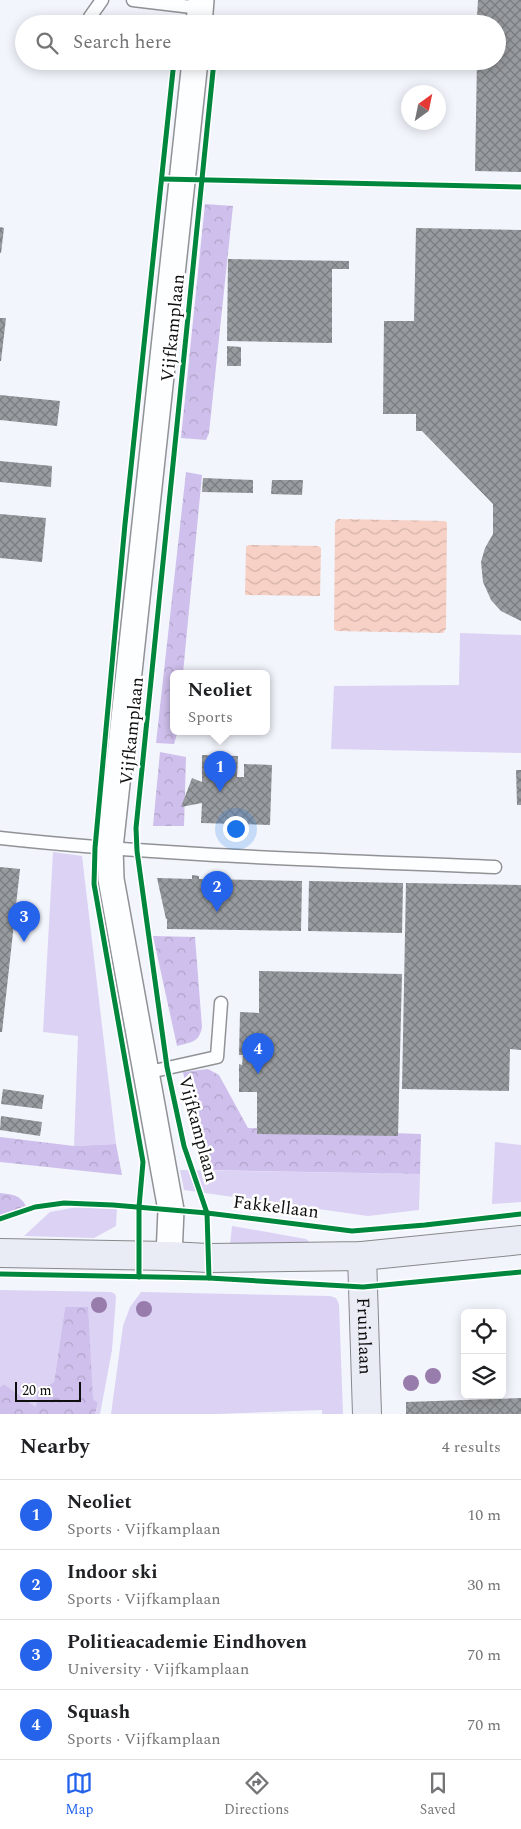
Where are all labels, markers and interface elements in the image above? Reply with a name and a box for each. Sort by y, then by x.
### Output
search box [15,15,506,70]
text: Search here [73,28,172,57]
icon: search [33,29,61,57]
north arrow [401,85,446,130]
street label: Vijfkamplaan [154,273,192,383]
popup [170,670,270,735]
street label: Vijfkamplaan [113,676,151,786]
text: Neoliet [188,676,252,705]
text: Sports [188,705,233,729]
pin: 1 [204,751,236,792]
your location [223,816,249,842]
pin: 2 [201,871,233,912]
pin: 3 [8,901,40,942]
pin: 4 [242,1033,274,1074]
street label: Vijfkamplaan [171,1073,225,1185]
street label: Fakkellaan [232,1188,320,1226]
street label: Fruinlaan [350,1297,379,1375]
map controls [461,1309,506,1399]
button: locate [461,1309,506,1354]
button: layers [461,1354,506,1399]
scale bar [15,1379,81,1402]
text: 20 m [22,1380,52,1401]
text: Nearby [20,1431,90,1463]
text: 4 results [442,1435,501,1459]
text: Neoliet [67,1488,132,1517]
text: 1 [32,1503,40,1527]
text: 10 m [467,1503,501,1527]
text: Sports · Vijfkamplaan [67,1517,221,1541]
text: Indoor ski [67,1558,157,1587]
text: 2 [32,1573,40,1597]
text: 30 m [467,1573,501,1597]
text: Sports · Vijfkamplaan [67,1587,221,1611]
text: Politieacademie Eindhoven [67,1628,307,1657]
text: 3 [32,1643,40,1667]
text: 70 m [467,1643,501,1667]
text: University · Vijfkamplaan [67,1657,249,1681]
text: Squash [67,1698,130,1727]
text: 4 [32,1713,40,1737]
text: 70 m [467,1713,501,1737]
text: Sports · Vijfkamplaan [67,1727,221,1751]
tab: Map [65,1769,93,1820]
tab: Directions [224,1769,289,1820]
tab: Saved [420,1769,456,1820]

